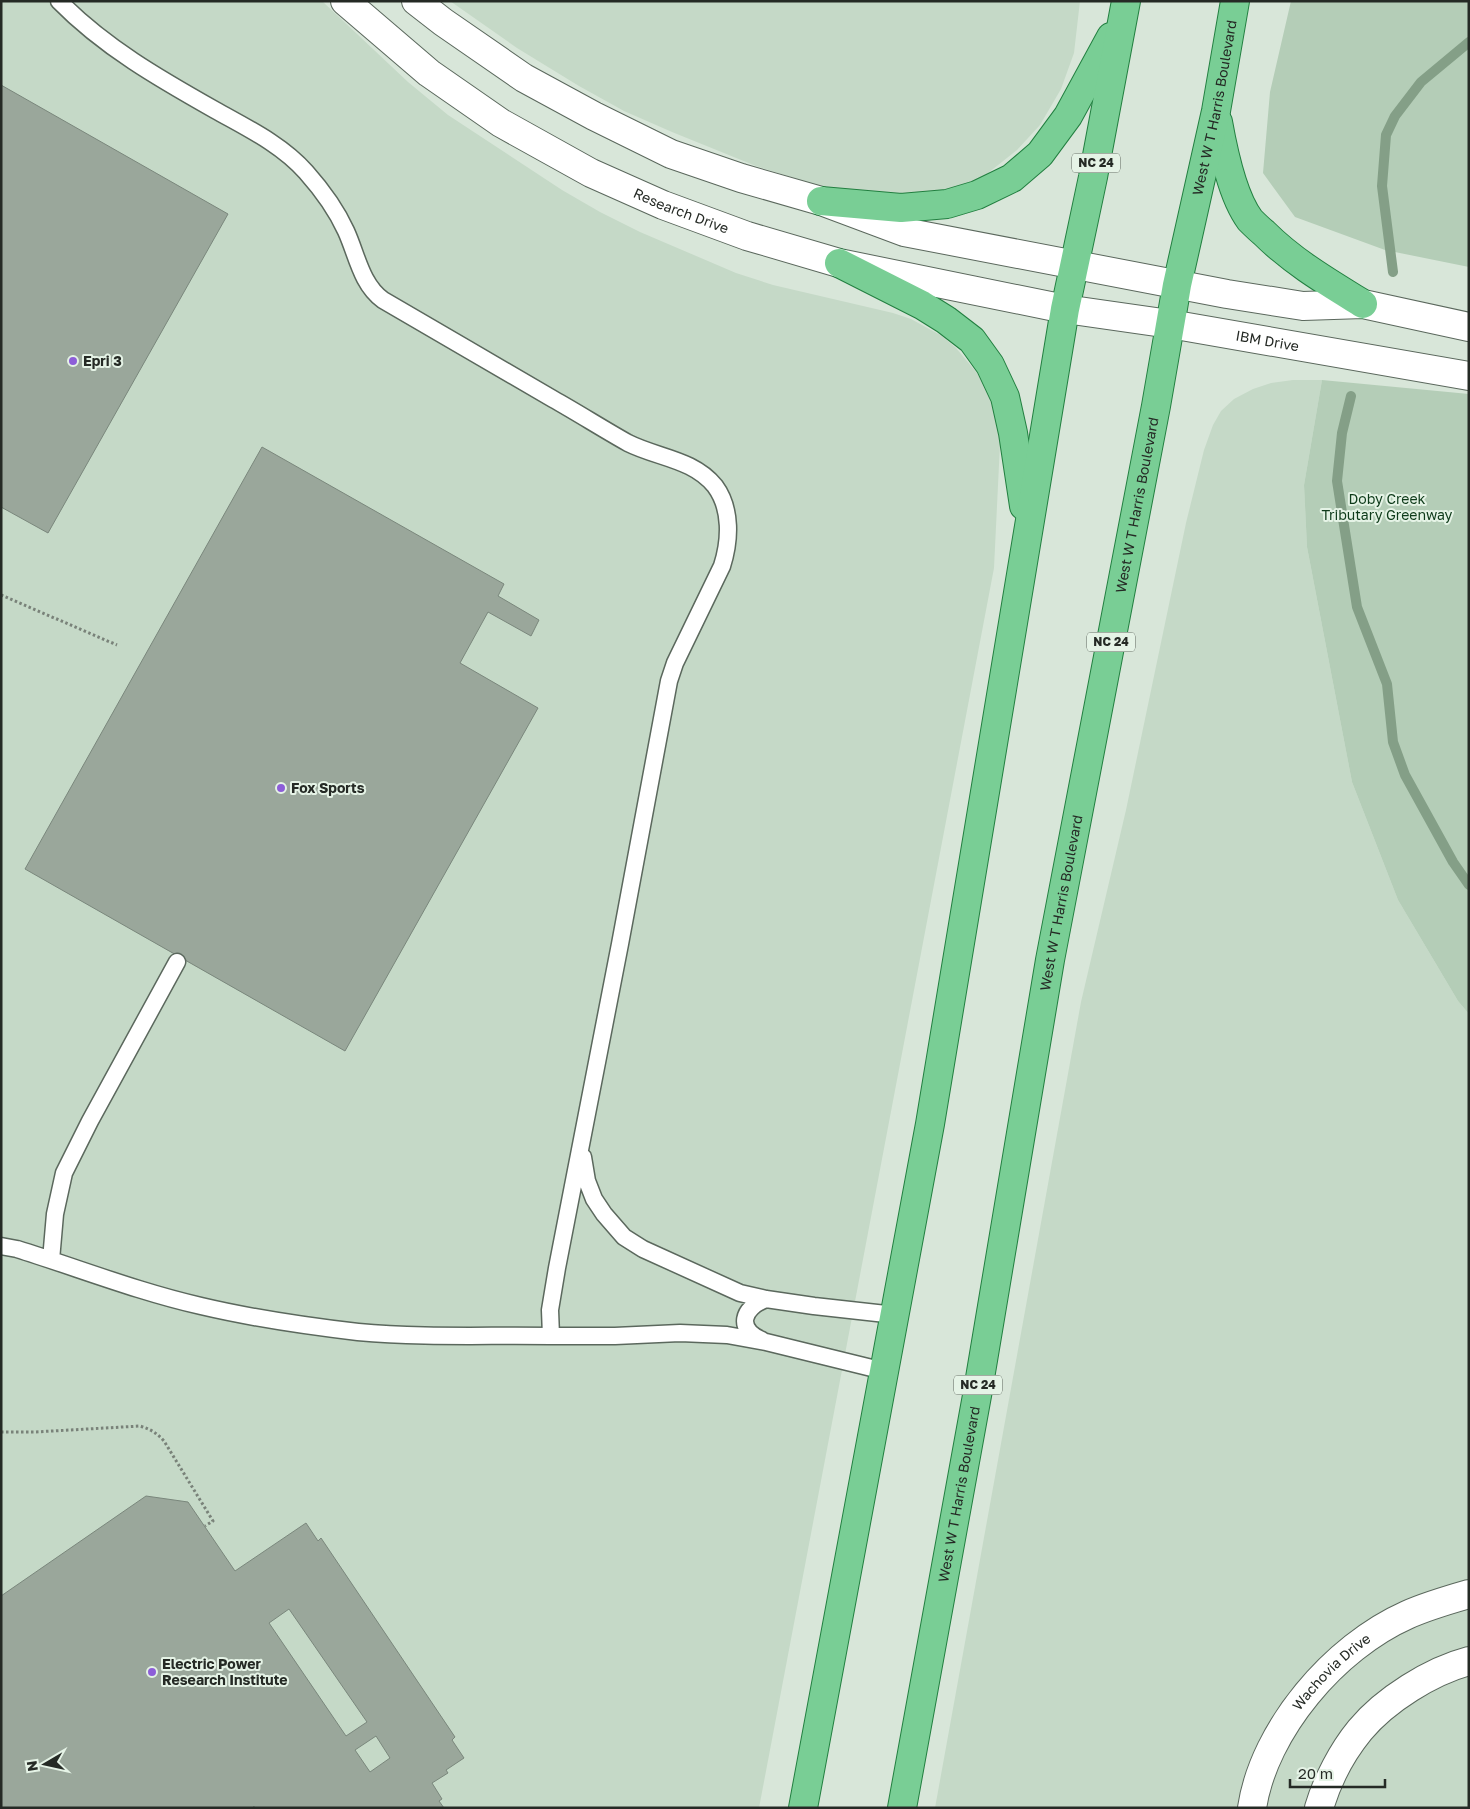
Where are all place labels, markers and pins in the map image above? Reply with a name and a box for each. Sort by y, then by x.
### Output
place label: Epri 3 [83,352,122,369]
marker: Epri 3 [67,355,79,367]
place label: Fox Sports [291,779,365,796]
marker: Fox Sports [275,782,287,794]
place label: Electric Power Research Institute [162,1655,288,1688]
marker: Electric Power Research Institute [146,1666,158,1678]

